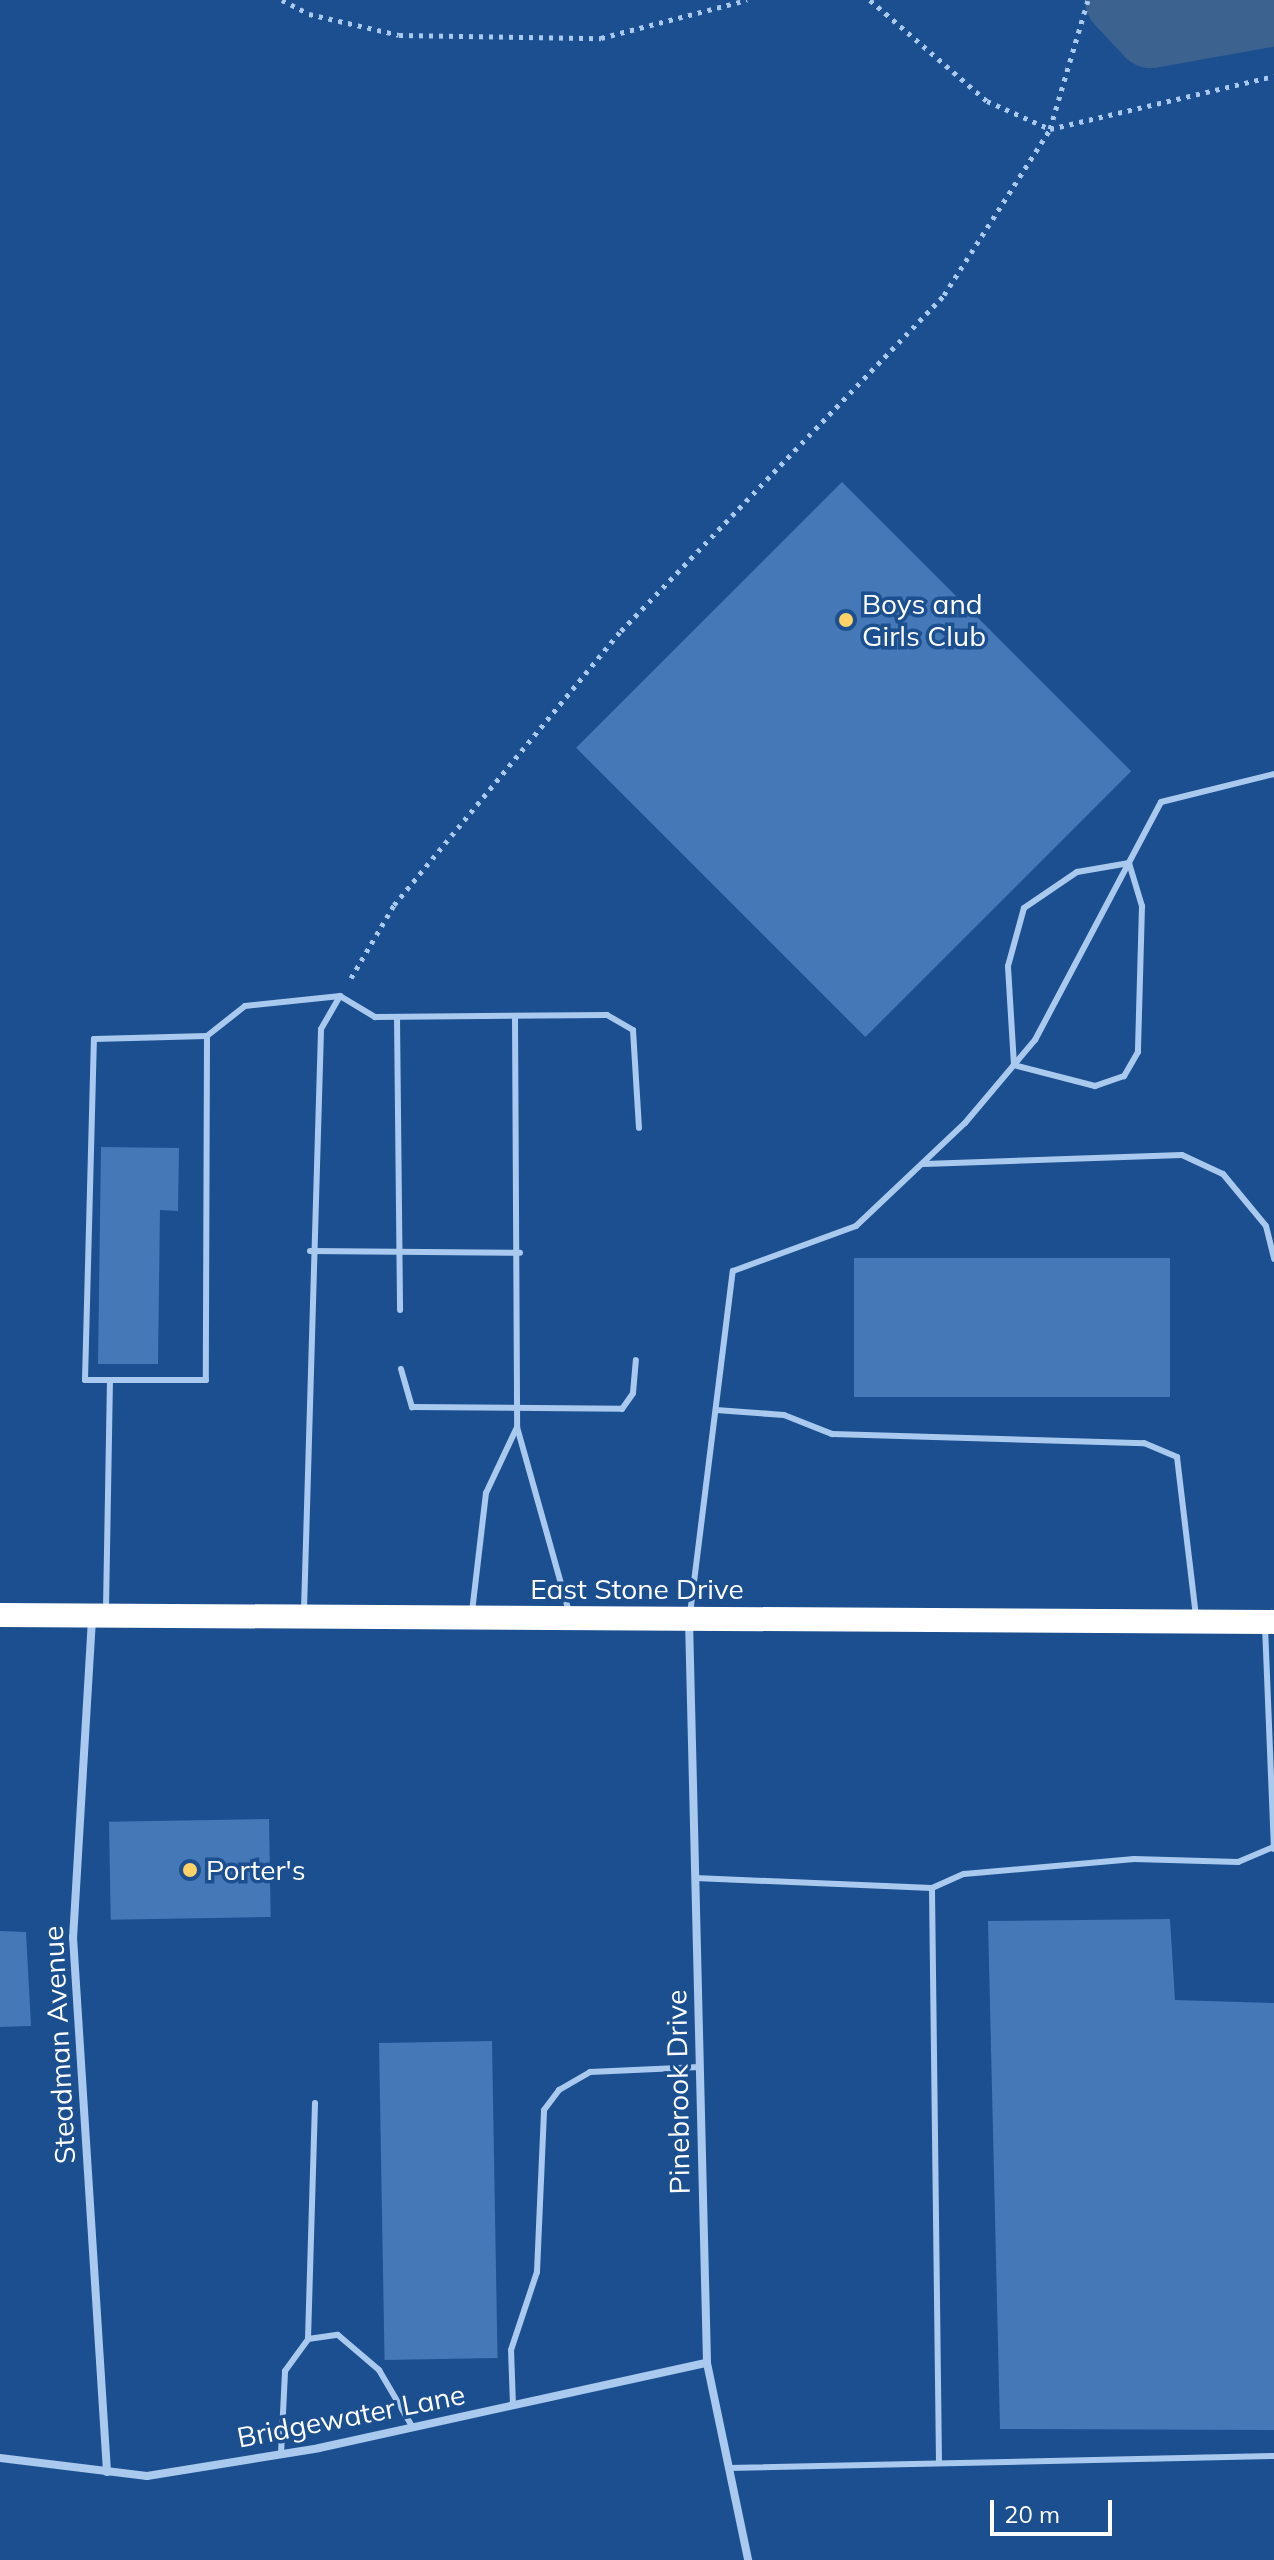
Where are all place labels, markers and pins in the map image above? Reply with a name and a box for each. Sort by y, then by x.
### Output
place label: Boys and Girls Club [862,587,986,653]
marker: Boys and Girls Club [837,611,855,629]
place label: Porter's [206,1853,306,1887]
marker: Porter's [181,1861,199,1879]

